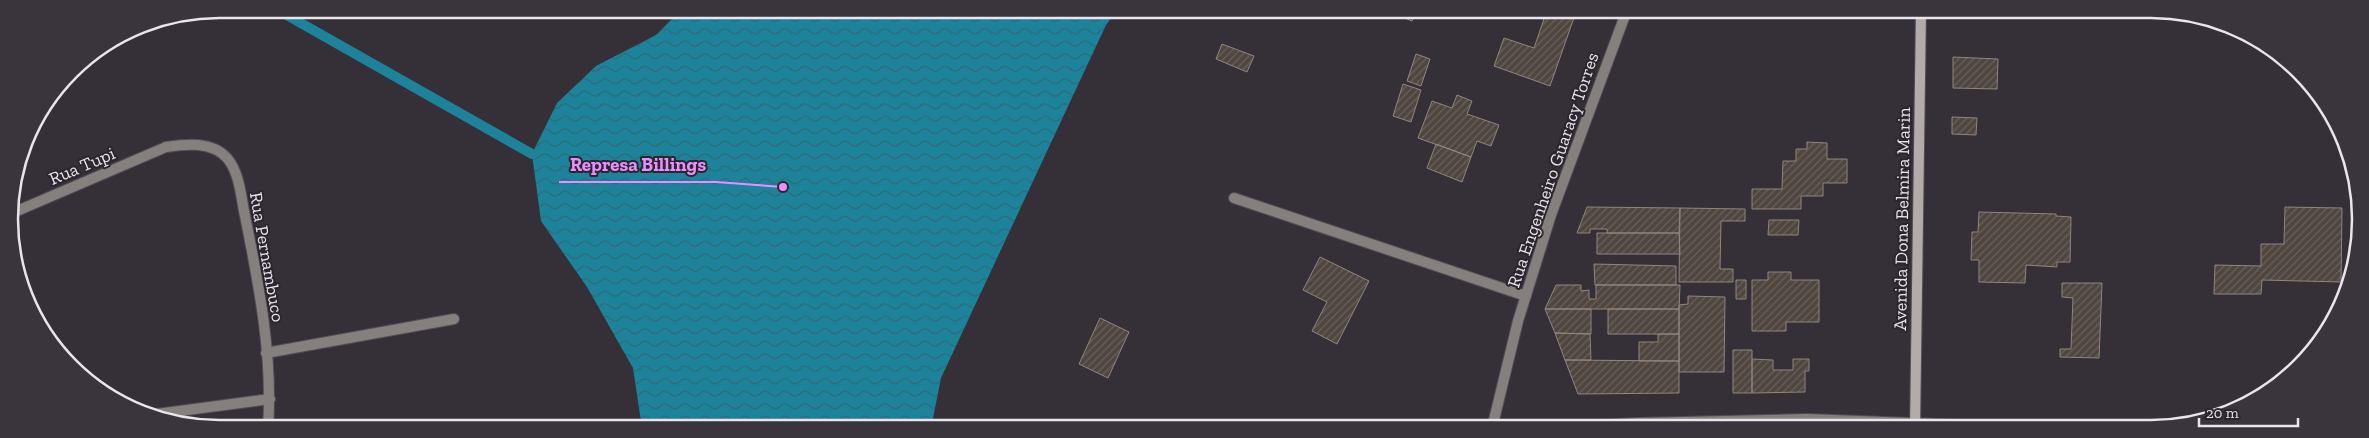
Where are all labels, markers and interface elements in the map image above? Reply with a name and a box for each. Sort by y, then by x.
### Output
street label: Rua Engenheiro Guaracy Torres [1502,50,1604,290]
street label: Avenida Dona Belmira Marin [1889,106,1915,331]
street label: Rua Tupi [46,142,118,190]
callout: Represa Billings [559,148,716,182]
text: Represa Billings [570,153,706,176]
street label: Rua Pernambuco [245,190,289,324]
scale bar [2199,396,2298,428]
text: 20 m [2206,404,2239,422]

